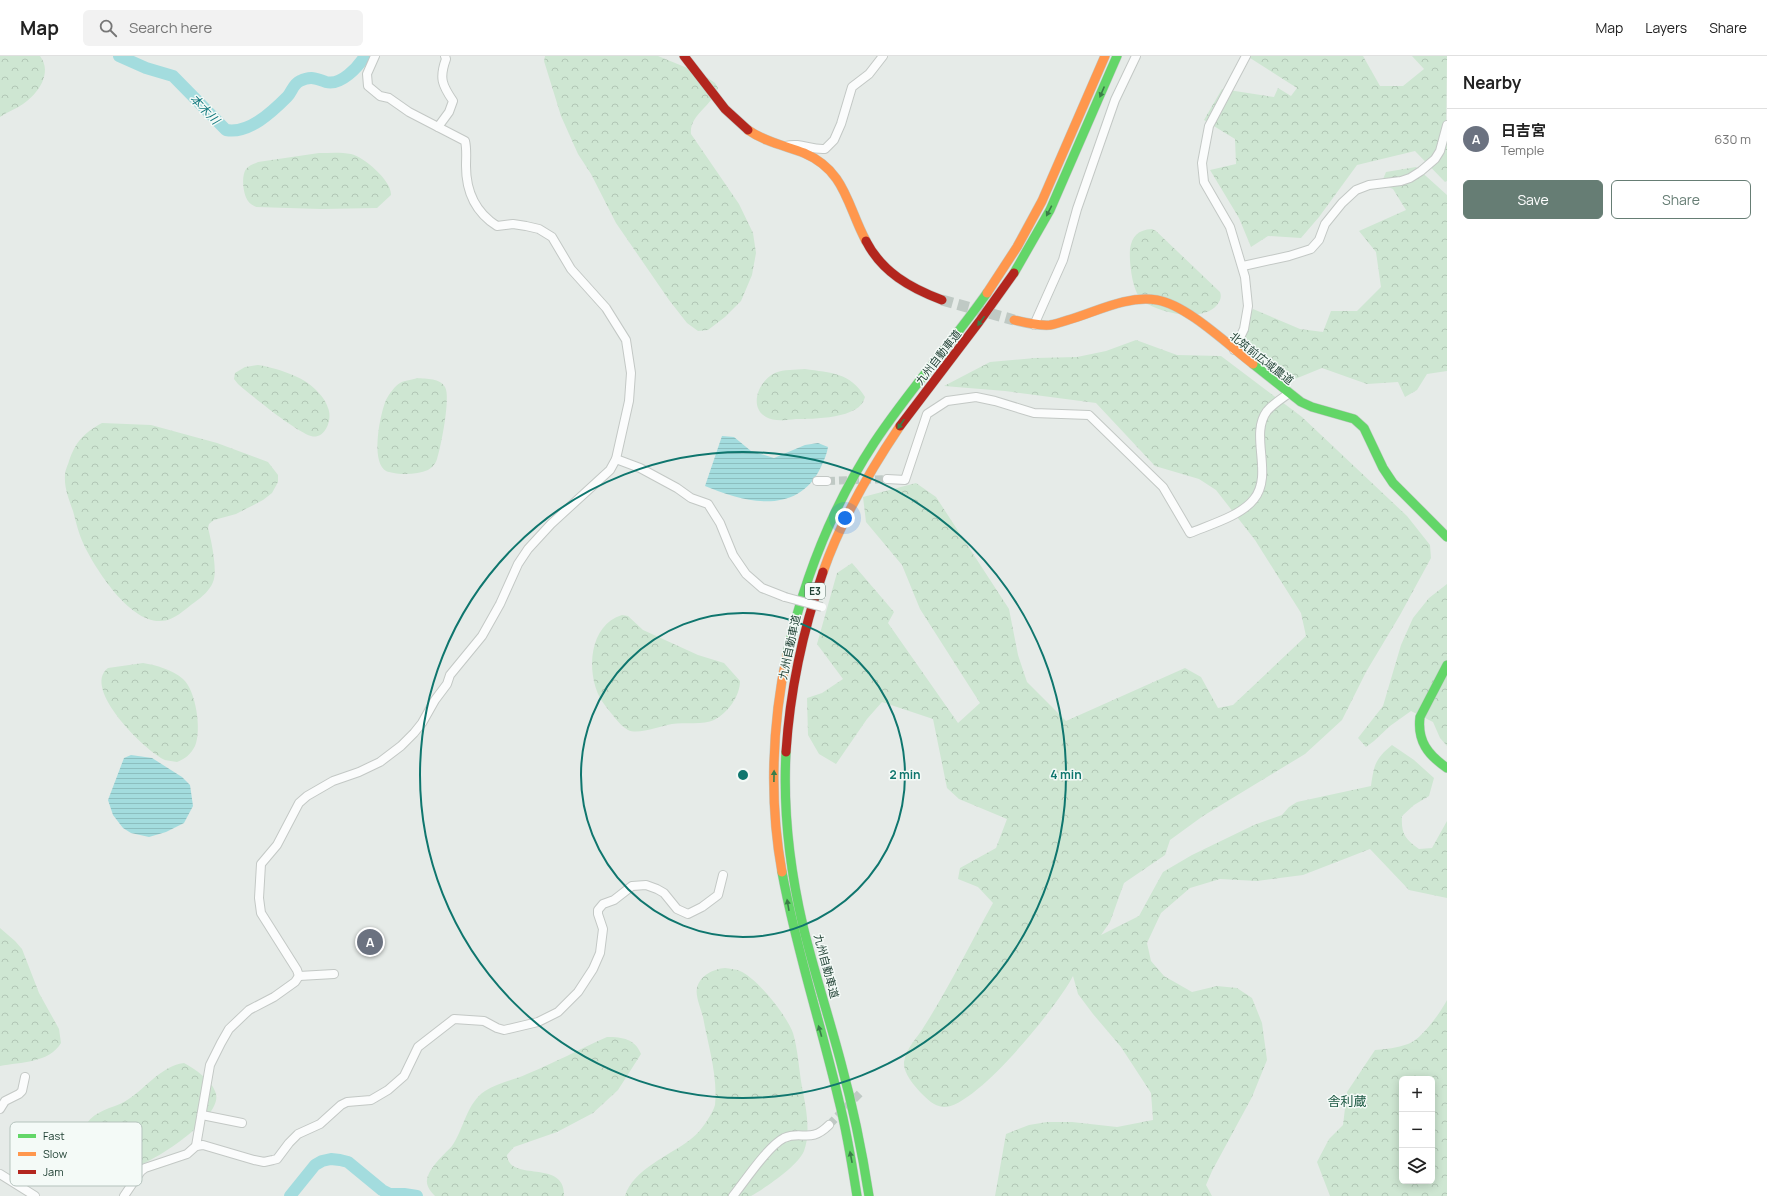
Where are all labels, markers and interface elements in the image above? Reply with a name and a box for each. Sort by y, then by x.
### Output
search box [83,10,363,46]
text: Map [20,15,59,41]
icon: search [97,17,119,39]
text: Search here [129,17,212,38]
text: Map [1595,18,1623,37]
text: Layers [1645,18,1687,37]
text: Share [1709,18,1747,37]
text: Nearby [1463,71,1521,94]
one-way arrow [1098,86,1104,98]
water label: 本木川 [186,90,225,129]
text: 日吉宮 [1501,120,1546,141]
text: A [1472,130,1480,148]
text: 630 m [1714,130,1751,148]
text: Temple [1501,141,1544,159]
button: Save [1463,180,1603,219]
button: Share [1611,180,1751,219]
one-way arrow [1046,205,1053,217]
one-way arrow [977,316,985,326]
street label: 九州自動車道 [912,326,964,388]
street label: 北筑前広域農道 [1227,328,1297,388]
one-way arrow [897,419,905,429]
your location [835,508,855,528]
road number: E3 [805,583,825,599]
street label: 九州自動車道 [775,613,803,681]
text: 2 min [889,766,921,783]
text: 4 min [1050,766,1082,783]
centre of rings [736,768,750,782]
one-way arrow [771,769,777,782]
one-way arrow [784,899,790,912]
pin: A [357,927,383,957]
street label: 九州自動車道 [811,932,843,1000]
one-way arrow [817,1025,823,1037]
map controls [1399,1076,1435,1184]
button: + [1399,1076,1435,1112]
district label: 舎利蔵 [1327,1092,1367,1110]
button: − [1399,1112,1435,1148]
legend [10,1122,142,1186]
text: Fast [43,1128,65,1143]
text: Slow [43,1146,68,1161]
button: layers [1399,1148,1435,1184]
one-way arrow [848,1151,854,1164]
text: Jam [43,1164,64,1179]

